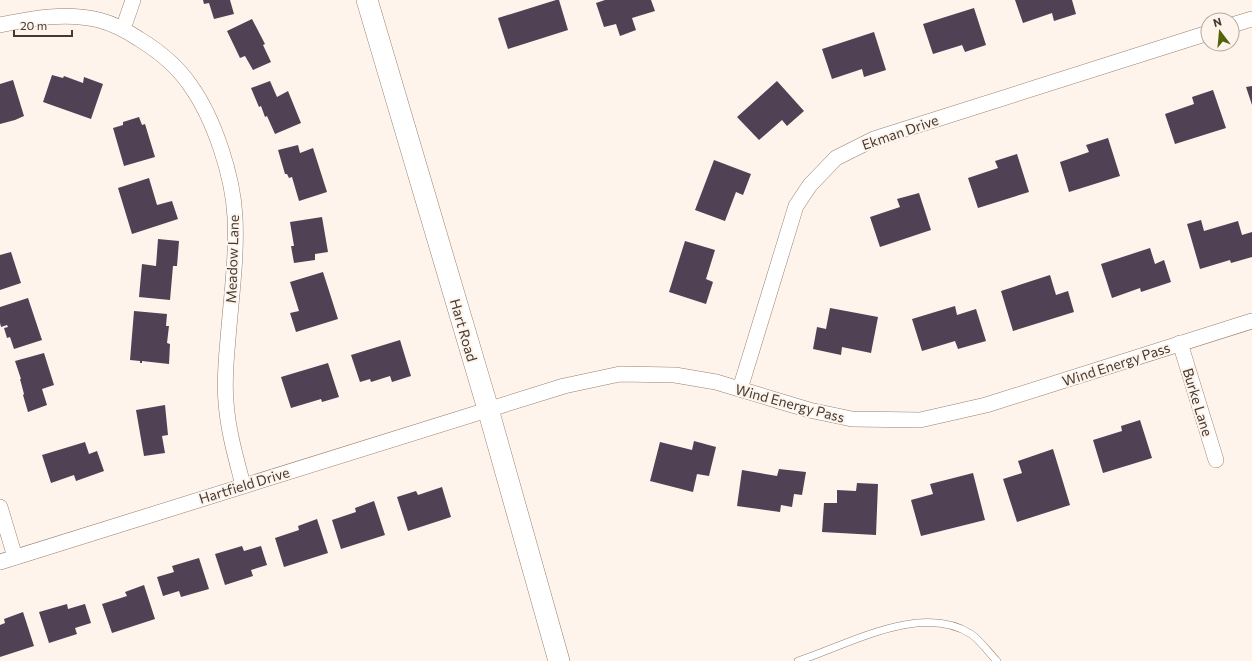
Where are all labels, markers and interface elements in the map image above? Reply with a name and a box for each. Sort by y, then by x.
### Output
scale bar [14,12,72,38]
north arrow [1200,12,1240,52]
text: N [1211,15,1223,29]
text: 20 m [20,18,47,32]
street label: Ekman Drive [859,111,941,153]
street label: Meadow Lane [222,214,242,304]
street label: Hart Road [447,297,481,363]
street label: Wind Energy Pass [1060,339,1172,389]
street label: Burke Lane [1180,366,1216,438]
street label: Wind Energy Pass [734,380,846,426]
street label: Hartfield Drive [197,463,291,507]

